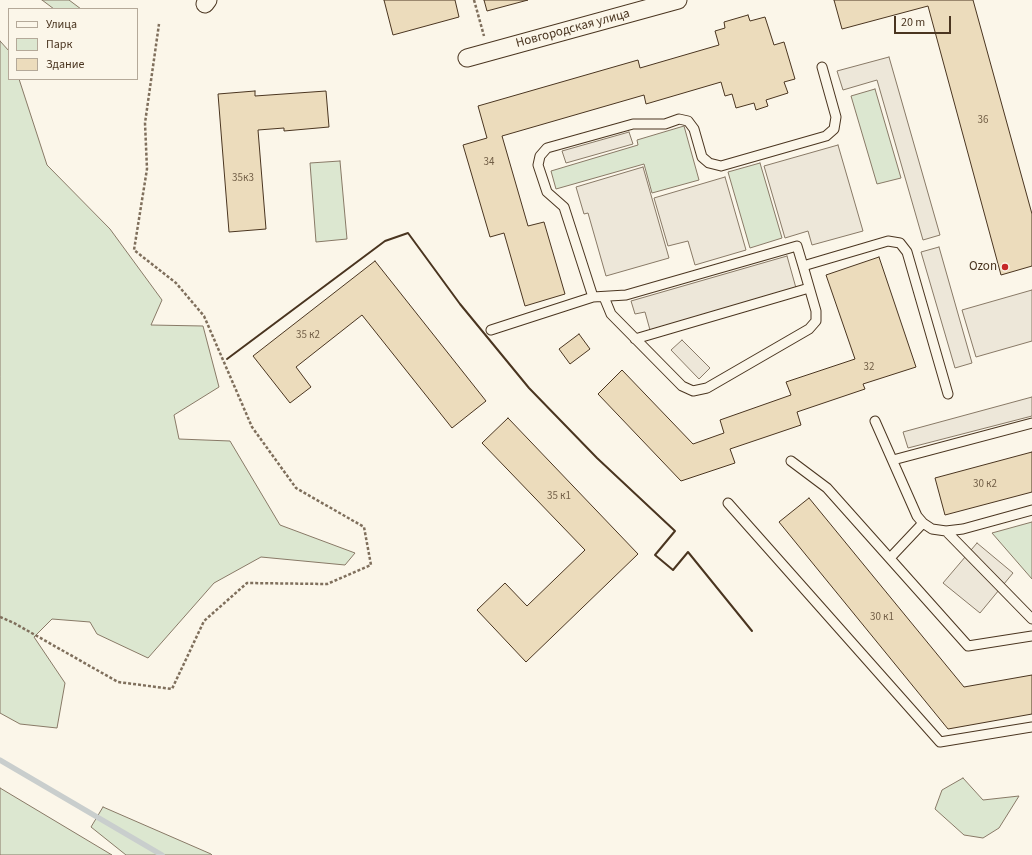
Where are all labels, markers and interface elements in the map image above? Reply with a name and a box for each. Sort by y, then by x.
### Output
street label: Новгородская улица [514,6,632,52]
legend [8,8,138,80]
scale bar [896,8,953,34]
text: 20 m [901,14,925,31]
text: Улица [46,16,77,33]
text: Парк [46,36,72,53]
text: Здание [46,56,85,73]
house number: 36 [978,114,988,128]
house number: 34 [484,156,494,170]
house number: 35к3 [232,172,254,186]
place label: Ozon [969,259,997,275]
marker: Ozon [1000,262,1010,272]
house number: 35 к2 [296,329,320,343]
house number: 32 [864,361,874,375]
house number: 30 к2 [973,478,997,492]
house number: 35 к1 [547,490,571,504]
house number: 30 к1 [870,611,894,625]

